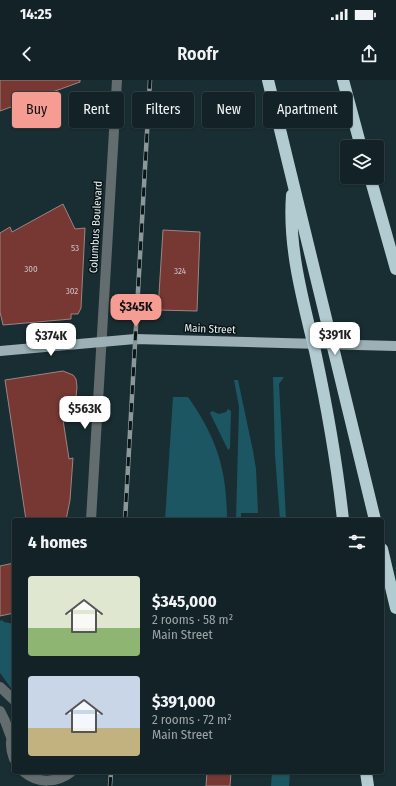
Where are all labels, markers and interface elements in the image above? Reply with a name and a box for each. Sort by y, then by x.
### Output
text: 14:25 [20,5,52,23]
icon: back [16,43,38,65]
text: Roofr [177,43,219,65]
icon: share [358,43,380,65]
chip: Buy [12,92,61,128]
chip: Rent [69,92,124,128]
chip: Filters [132,92,194,128]
chip: New [202,92,255,128]
chip: Apartment [263,92,352,128]
map controls [340,140,384,184]
button: layers [340,140,384,184]
street label: Columbus Boulevard [87,180,105,274]
house number: 53 [71,243,79,253]
house number: 300 [24,264,38,274]
house number: 324 [174,266,187,276]
house number: 302 [66,286,78,296]
pin: $345K [108,294,164,328]
text: $345K [119,299,153,314]
street label: Main Street [184,322,236,336]
pin: $391K [307,322,363,356]
pin: $374K [23,323,79,357]
text: $391K [319,327,351,342]
text: $374K [35,328,67,343]
pin: $563K [57,396,113,430]
text: $563K [68,401,102,416]
icon: filters [346,531,368,553]
text: 4 homes [28,532,87,553]
text: $345,000 [152,591,217,612]
icon: home [60,592,108,640]
text: 2 rooms · 58 m² [152,612,233,627]
text: Main Street [152,627,213,642]
text: $391,000 [152,691,216,712]
icon: home [60,692,108,740]
text: 2 rooms · 72 m² [152,712,232,727]
text: Main Street [152,727,213,742]

